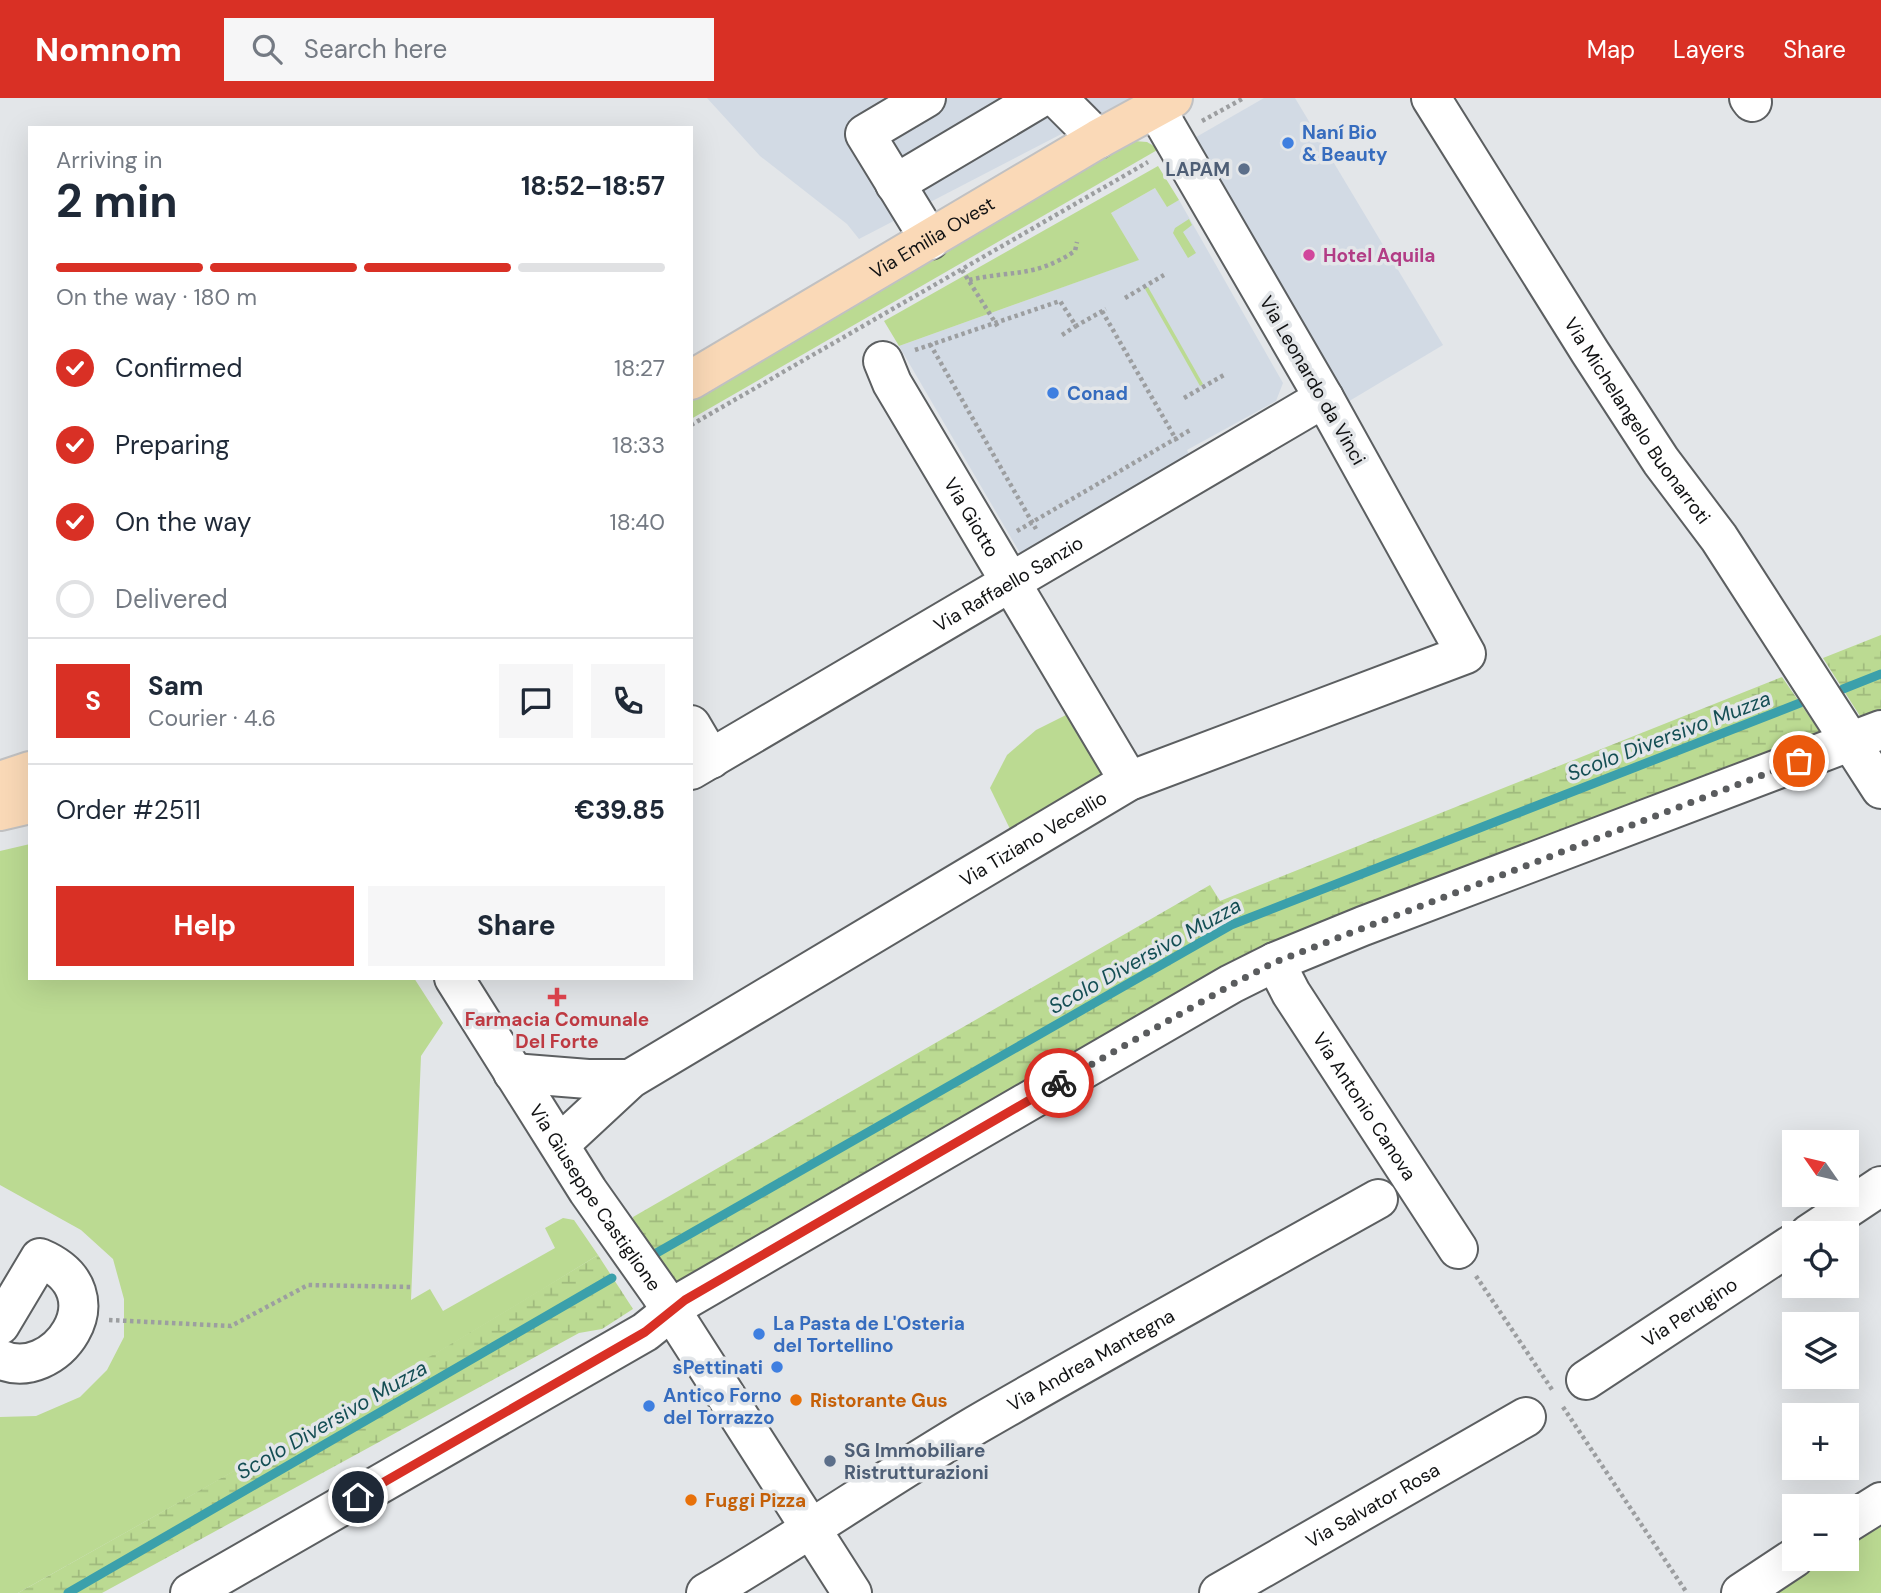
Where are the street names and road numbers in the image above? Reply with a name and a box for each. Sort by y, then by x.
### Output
street label: Via Emilia Ovest [865,191,999,284]
street label: Via Leonardo da Vinci [1254,291,1371,469]
street label: Via Michelangelo Buonarroti [1558,313,1716,529]
street label: Via Giotto [938,473,1005,562]
street label: Via Raffaello Sanzio [929,530,1088,638]
street label: Via Tiziano Vecellio [955,785,1111,892]
street label: Via Antonio Canova [1307,1028,1422,1185]
street label: Via Giuseppe Castiglione [523,1099,667,1296]
street label: Via Perugino [1637,1272,1742,1353]
street label: Via Andrea Mantegna [1003,1303,1179,1417]
street label: Via Salvator Rosa [1301,1457,1444,1554]

